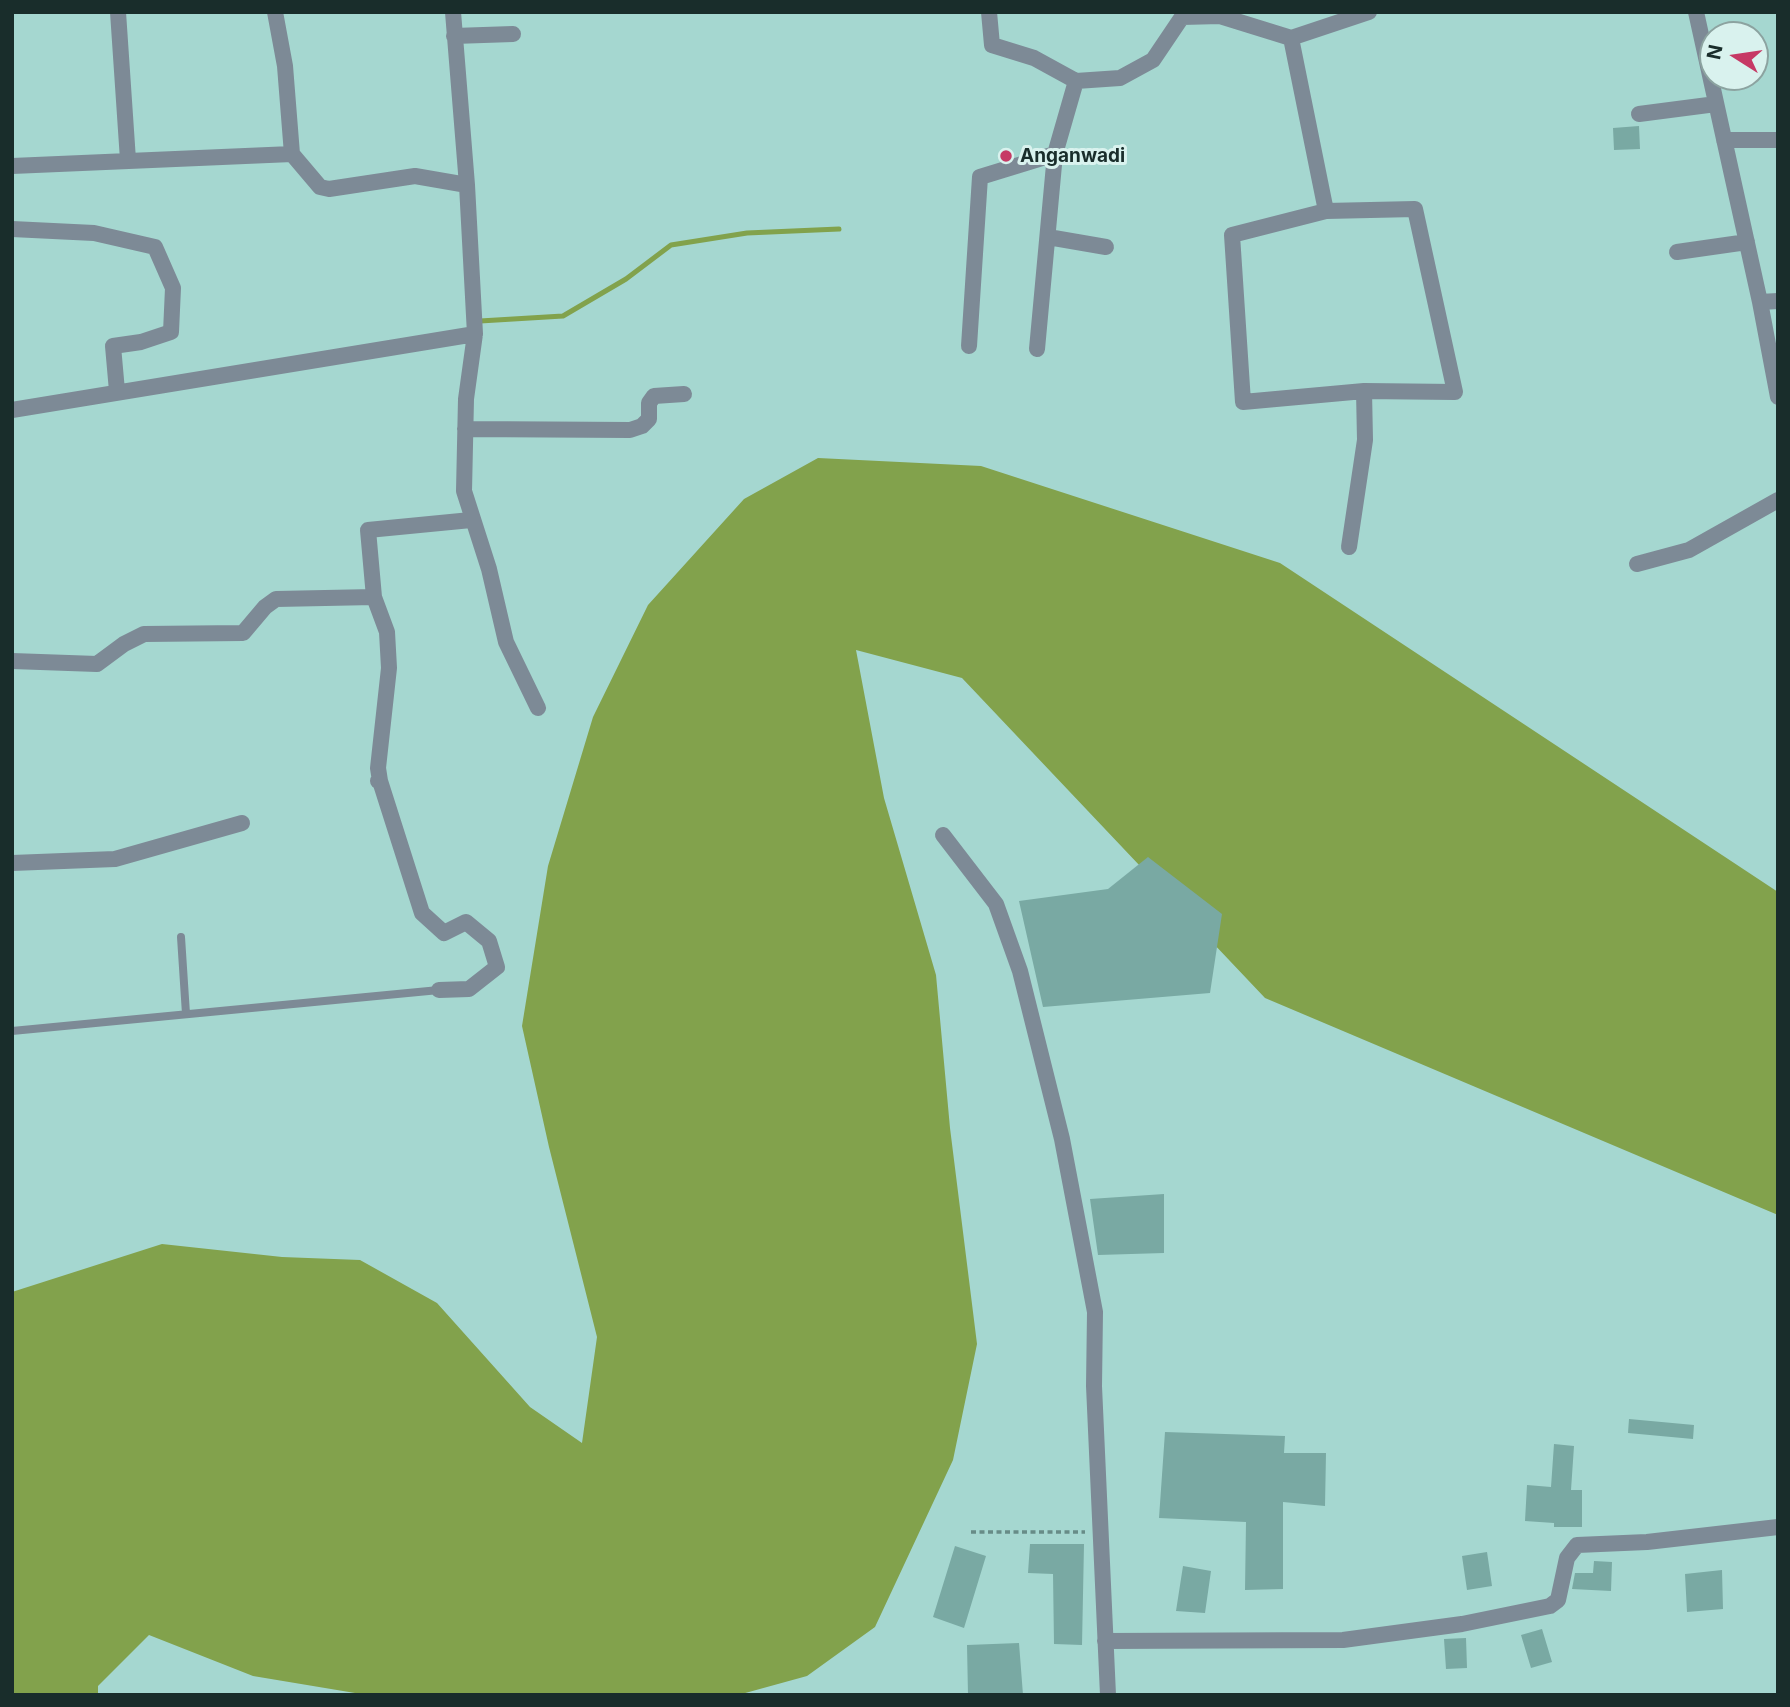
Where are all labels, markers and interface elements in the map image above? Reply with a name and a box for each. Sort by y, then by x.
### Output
north arrow [1699,21,1769,91]
text: N [1702,42,1728,61]
place label: Anganwadi [1020,145,1125,167]
marker: Anganwadi [998,148,1014,164]

